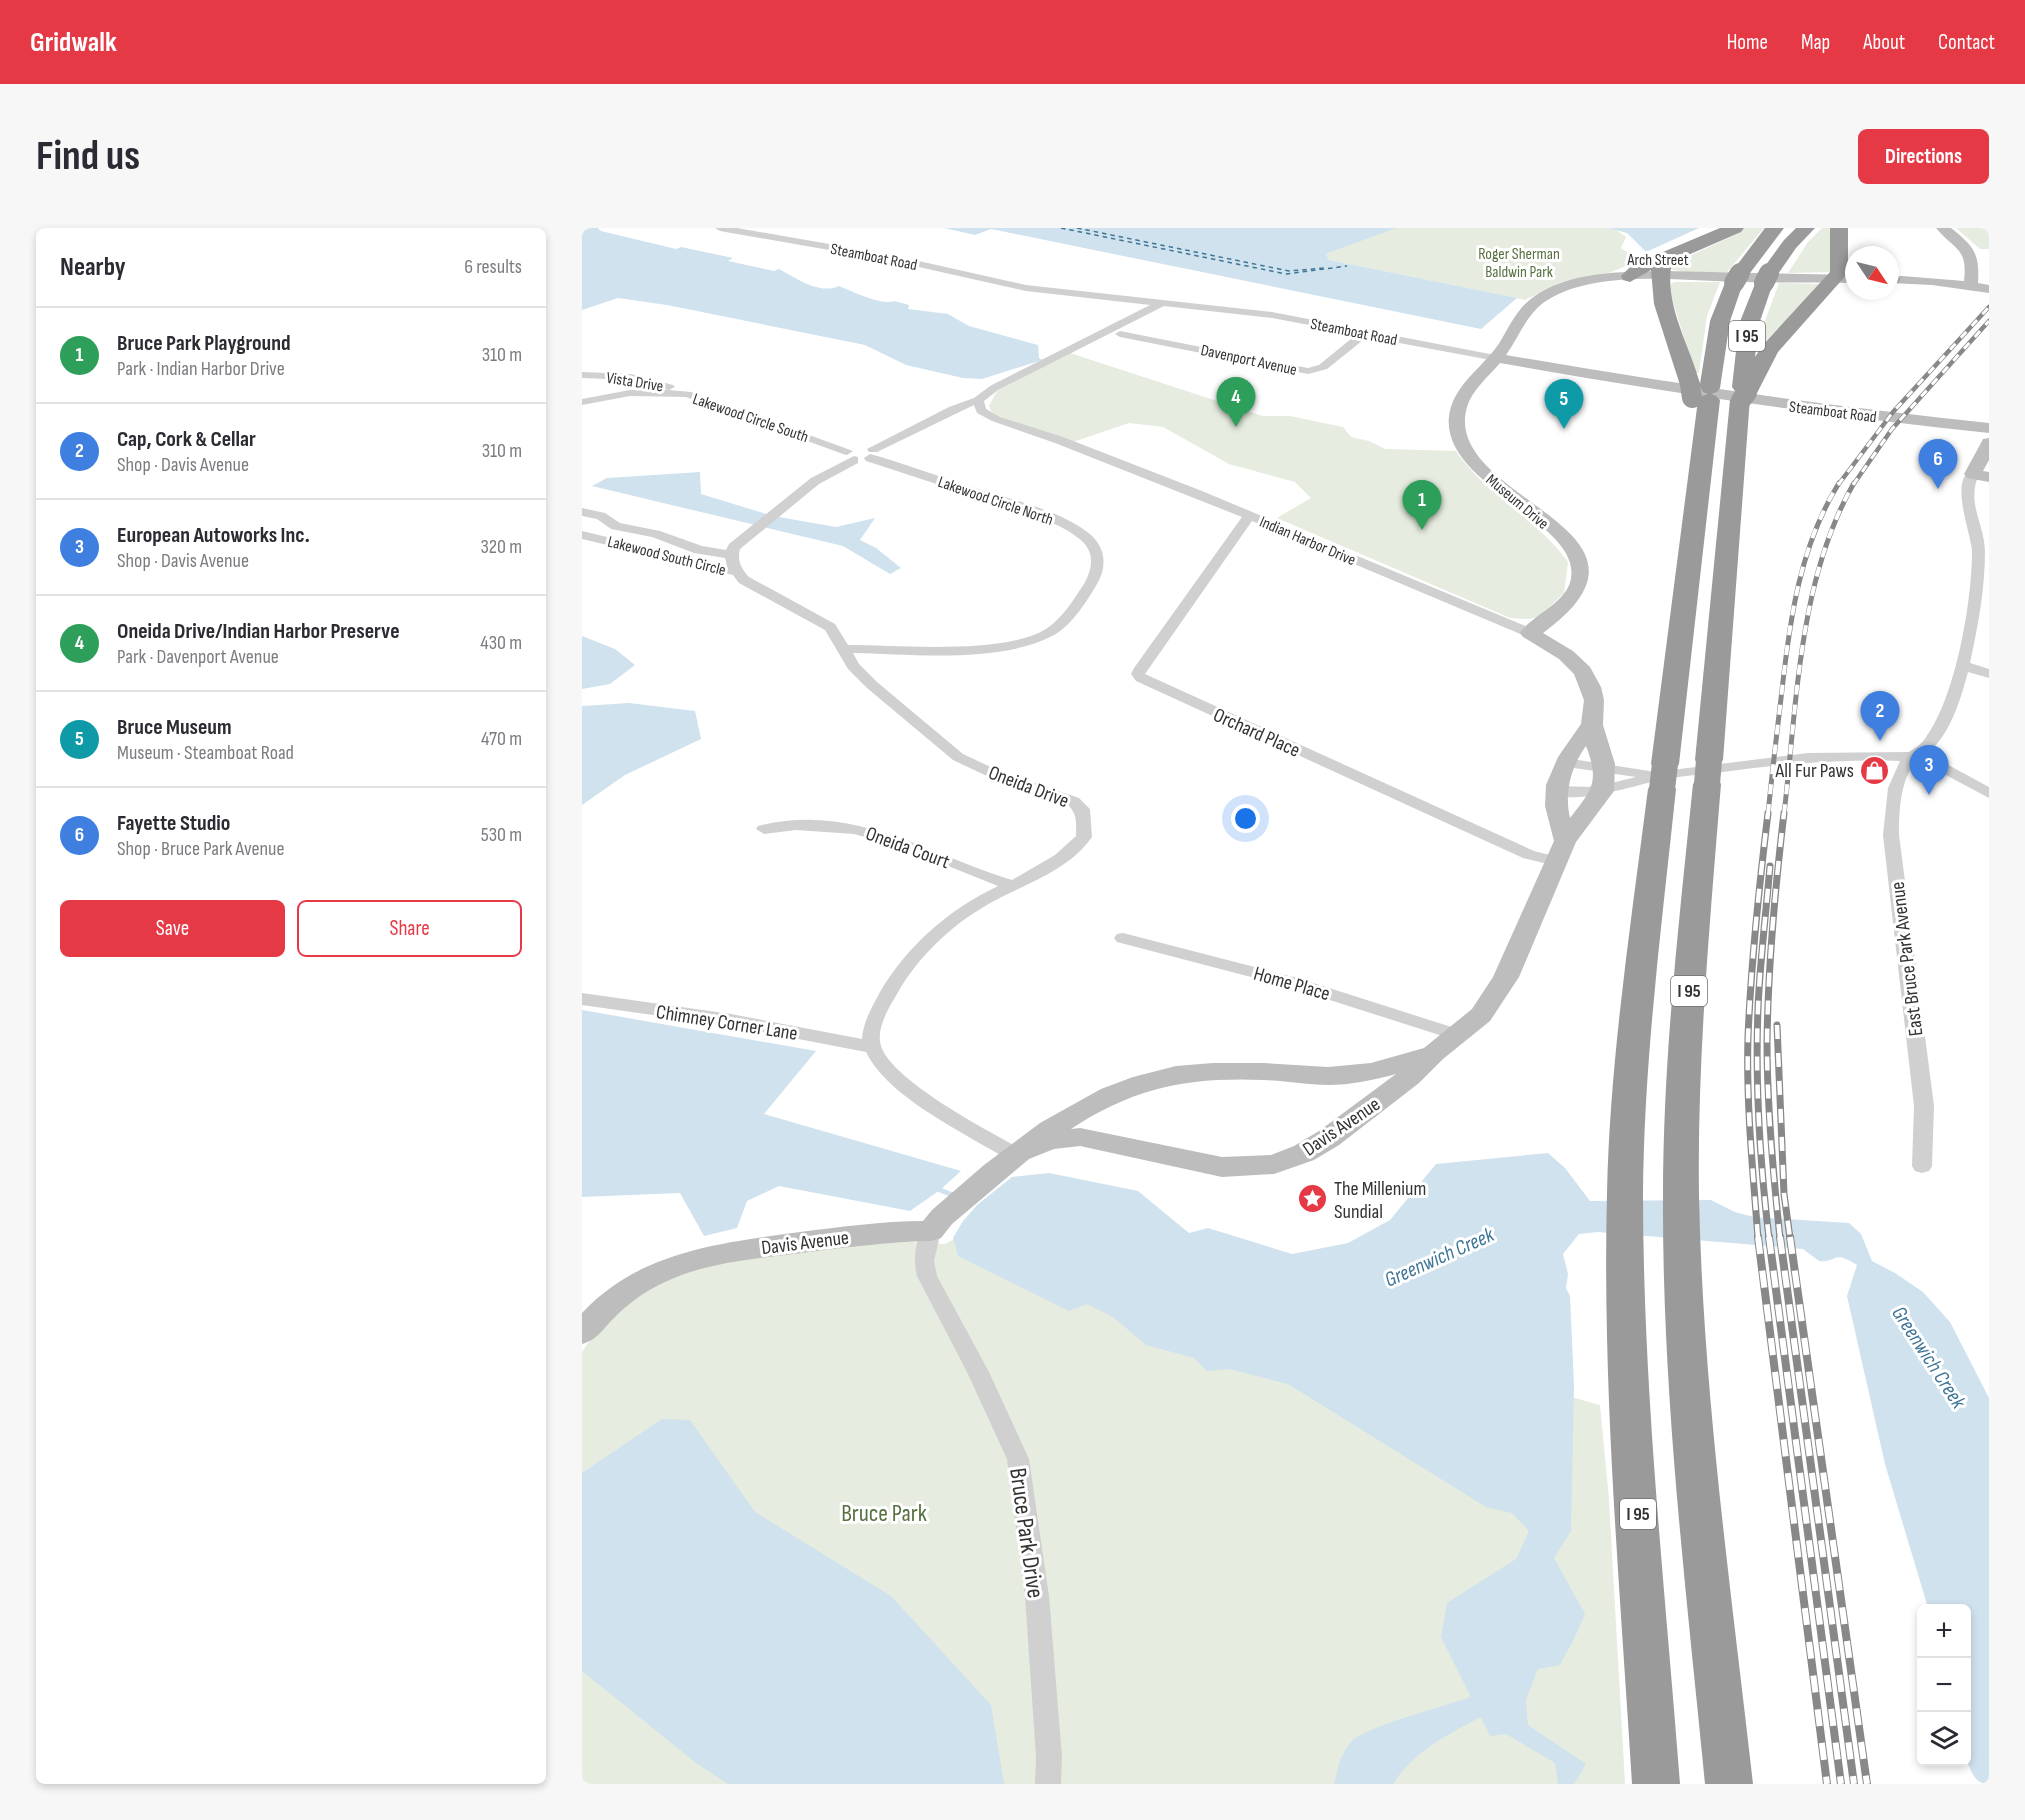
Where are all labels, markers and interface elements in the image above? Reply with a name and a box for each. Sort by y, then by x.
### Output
text: Gridwalk [30,26,117,59]
text: Home [1727,30,1768,55]
text: Map [1801,30,1830,55]
text: About [1863,30,1905,55]
text: Contact [1938,30,1995,55]
button: Directions [1858,129,1989,184]
text: Find us [36,131,140,182]
street label: Steamboat Road [829,240,919,275]
park label: Roger Sherman Baldwin Park [1478,245,1560,282]
north arrow [1845,246,1899,300]
street label: Arch Street [1626,251,1689,270]
text: Nearby [60,252,126,283]
text: 6 results [464,255,522,279]
street label: Steamboat Road [1309,315,1399,350]
road number: I 95 [1729,321,1765,351]
text: Bruce Park Playground [117,330,291,357]
street label: Davenport Avenue [1199,341,1298,380]
text: 1 [76,343,83,367]
text: 310 m [482,343,522,367]
text: Park · Indian Harbor Drive [117,357,285,381]
street label: Vista Drive [605,369,665,396]
pin: 4 [1216,378,1256,427]
pin: 5 [1544,380,1584,429]
street label: Lakewood Circle South [690,390,811,447]
street label: Steamboat Road [1788,398,1878,427]
text: Cap, Cork & Cellar [117,426,256,453]
text: 2 [75,439,84,463]
text: 310 m [482,439,522,463]
pin: 6 [1918,440,1958,489]
text: Shop · Davis Avenue [117,453,249,477]
street label: Museum Drive [1482,471,1552,534]
street label: Lakewood Circle North [935,473,1056,530]
pin: 1 [1402,480,1442,530]
street label: Indian Harbor Drive [1257,513,1358,570]
text: European Autoworks Inc. [117,522,310,549]
street label: Lakewood South Circle [606,533,728,580]
text: 3 [75,535,84,559]
text: 320 m [480,535,522,559]
text: Shop · Davis Avenue [117,549,249,573]
text: Oneida Drive/Indian Harbor Preserve [117,618,400,645]
text: 4 [75,631,84,655]
text: 430 m [480,631,522,655]
text: Park · Davenport Avenue [117,645,279,669]
pin: 2 [1860,692,1900,741]
street label: Orchard Place [1210,703,1304,763]
text: Bruce Museum [117,714,232,741]
text: 5 [75,727,84,751]
text: 470 m [481,727,522,751]
text: Museum · Steamboat Road [117,741,294,765]
pin: 3 [1910,746,1948,795]
shop icon: All Fur Paws [1859,754,1891,786]
place label: All Fur Paws [1775,759,1854,783]
street label: Oneida Drive [985,761,1072,813]
your location [1231,804,1260,833]
text: Fayette Studio [117,810,230,837]
street label: Oneida Court [862,822,953,874]
text: 6 [75,823,84,847]
text: 530 m [481,823,522,847]
text: Shop · Bruce Park Avenue [117,837,285,861]
street label: East Bruce Park Avenue [1886,880,1928,1038]
button: Save [60,900,285,957]
button: Share [297,900,522,957]
street label: Home Place [1251,962,1333,1006]
road number: I 95 [1671,976,1707,1006]
street label: Chimney Corner Lane [654,1000,799,1046]
street label: Davis Avenue [1298,1092,1385,1161]
place label: The Millenium Sundial [1334,1177,1426,1224]
place icon: The Millenium Sundial [1297,1183,1329,1215]
water label: Greenwich Creek [1381,1222,1499,1293]
street label: Davis Avenue [760,1226,850,1260]
water label: Greenwich Creek [1886,1302,1971,1414]
street label: Bruce Park Drive [1003,1466,1050,1600]
park label: Bruce Park [841,1499,927,1528]
road number: I 95 [1620,1499,1656,1529]
map controls [1917,1604,1971,1766]
button: + [1917,1604,1971,1658]
button: − [1917,1658,1971,1712]
button: layers [1917,1712,1971,1766]

